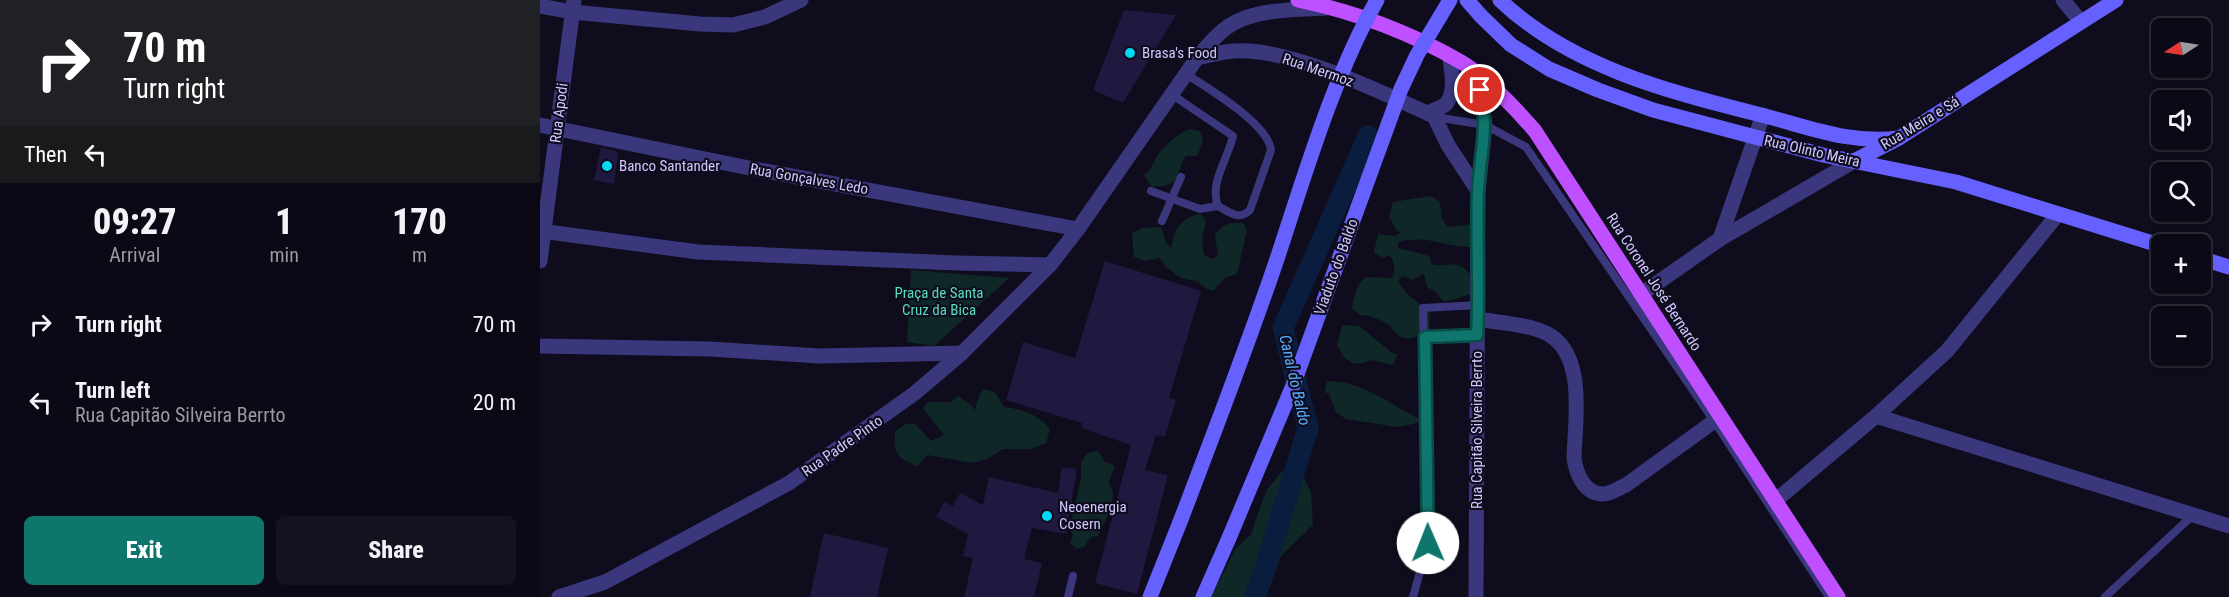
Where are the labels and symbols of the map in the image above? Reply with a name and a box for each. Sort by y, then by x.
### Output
north arrow [2151,18,2211,78]
place label: Brasa's Food [1142,44,1217,62]
marker: Brasa's Food [1123,46,1137,60]
street label: Rua Mermoz [1280,49,1356,91]
pin [1454,64,1505,115]
street label: Rua Apodi [546,82,572,144]
street label: Rua Meira e Sá [1878,93,1962,153]
street label: Rua Olinto Meira [1762,131,1862,171]
place label: Banco Santander [619,157,720,175]
marker: Banco Santander [600,159,614,173]
street label: Rua Gonçalves Ledo [748,160,870,198]
street label: Rua Coronel José Bernardo [1603,210,1705,354]
street label: Viaduto do Baldo [1310,216,1362,318]
park label: Praça de Santa Cruz da Bica [894,284,984,319]
water label: Canal do Baldo [1275,333,1315,427]
street label: Rua Capitão Silveira Berrto [1468,351,1486,509]
street label: Rua Padre Pinto [798,412,886,480]
place label: Neoenergia Cosern [1059,498,1127,533]
marker: Neoenergia Cosern [1040,509,1054,523]
position arrow [1396,511,1460,575]

